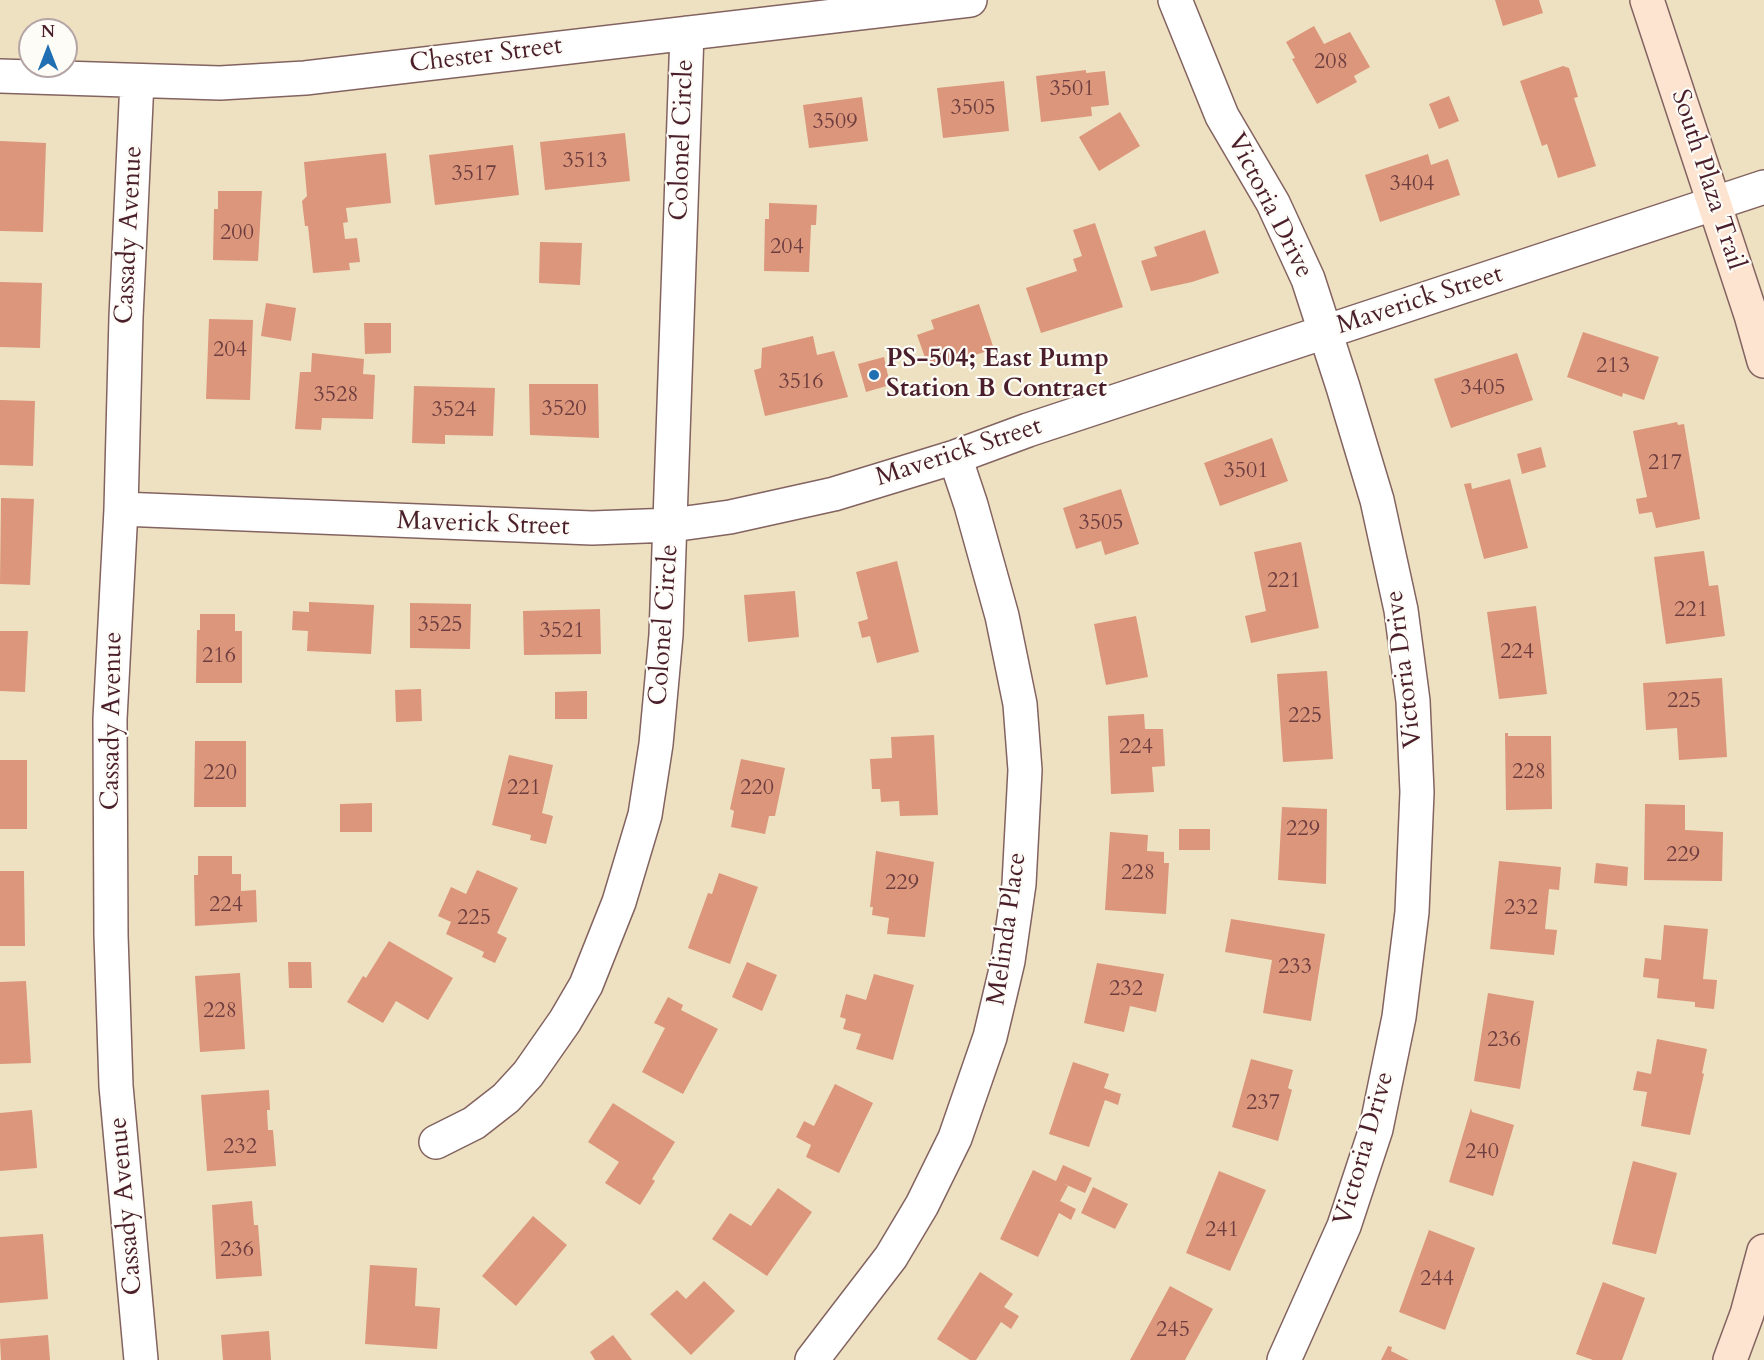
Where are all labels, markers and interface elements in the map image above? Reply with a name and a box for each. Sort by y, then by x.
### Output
north arrow [18,18,78,78]
text: N [41,21,55,43]
street label: Chester Street [408,31,564,81]
house number: 208 [1314,50,1348,76]
street label: Colonel Circle [665,59,701,221]
house number: 3501 [1049,77,1095,103]
street label: South Plaza Trail [1663,86,1751,274]
house number: 3505 [950,96,996,122]
house number: 3509 [812,110,858,136]
street label: Victoria Drive [1219,128,1319,284]
street label: Cassady Avenue [110,145,150,325]
house number: 3513 [562,149,608,175]
house number: 3517 [451,162,497,188]
house number: 3404 [1389,172,1435,198]
house number: 200 [220,221,254,247]
house number: 204 [770,235,804,261]
street label: Maverick Street [1333,259,1507,343]
house number: 204 [213,338,247,364]
place label: PS-504; East Pump Station B Contract [886,344,1109,406]
house number: 213 [1596,354,1630,380]
marker: PS-504; East Pump Station B Contract [867,368,881,382]
house number: 3516 [778,370,824,396]
house number: 3405 [1460,376,1506,402]
house number: 3528 [313,383,359,409]
house number: 3520 [541,397,587,423]
house number: 3524 [431,398,477,424]
street label: Maverick Street [872,411,1046,495]
house number: 217 [1648,451,1682,477]
house number: 3501 [1223,459,1269,485]
street label: Maverick Street [396,506,570,544]
house number: 3505 [1078,511,1124,537]
street label: Colonel Circle [644,543,686,707]
house number: 221 [1267,569,1301,595]
street label: Victoria Drive [1380,588,1430,750]
house number: 221 [1674,598,1708,624]
house number: 3525 [417,613,463,639]
house number: 3521 [539,619,585,645]
street label: Cassady Avenue [96,631,130,811]
house number: 224 [1500,640,1534,666]
house number: 216 [202,644,236,670]
house number: 225 [1667,689,1701,715]
house number: 225 [1288,704,1322,730]
house number: 224 [1119,735,1153,761]
house number: 228 [1512,760,1546,786]
house number: 220 [203,761,237,787]
house number: 221 [507,776,541,802]
house number: 220 [740,776,774,802]
house number: 229 [1286,817,1320,843]
house number: 229 [1666,843,1700,869]
street label: Melinda Place [982,851,1034,1007]
house number: 228 [1121,861,1155,887]
house number: 229 [885,871,919,897]
house number: 224 [209,893,243,919]
house number: 232 [1504,896,1538,922]
house number: 225 [457,906,491,932]
house number: 233 [1278,955,1312,981]
house number: 232 [1109,977,1143,1003]
house number: 228 [203,999,237,1025]
house number: 236 [1487,1028,1521,1054]
street label: Victoria Drive [1328,1069,1402,1229]
house number: 237 [1246,1091,1280,1117]
street label: Cassady Avenue [104,1116,150,1296]
house number: 232 [223,1135,257,1161]
house number: 240 [1465,1140,1499,1166]
house number: 241 [1205,1218,1239,1244]
house number: 236 [220,1238,254,1264]
house number: 244 [1420,1267,1454,1293]
house number: 245 [1156,1318,1190,1344]

